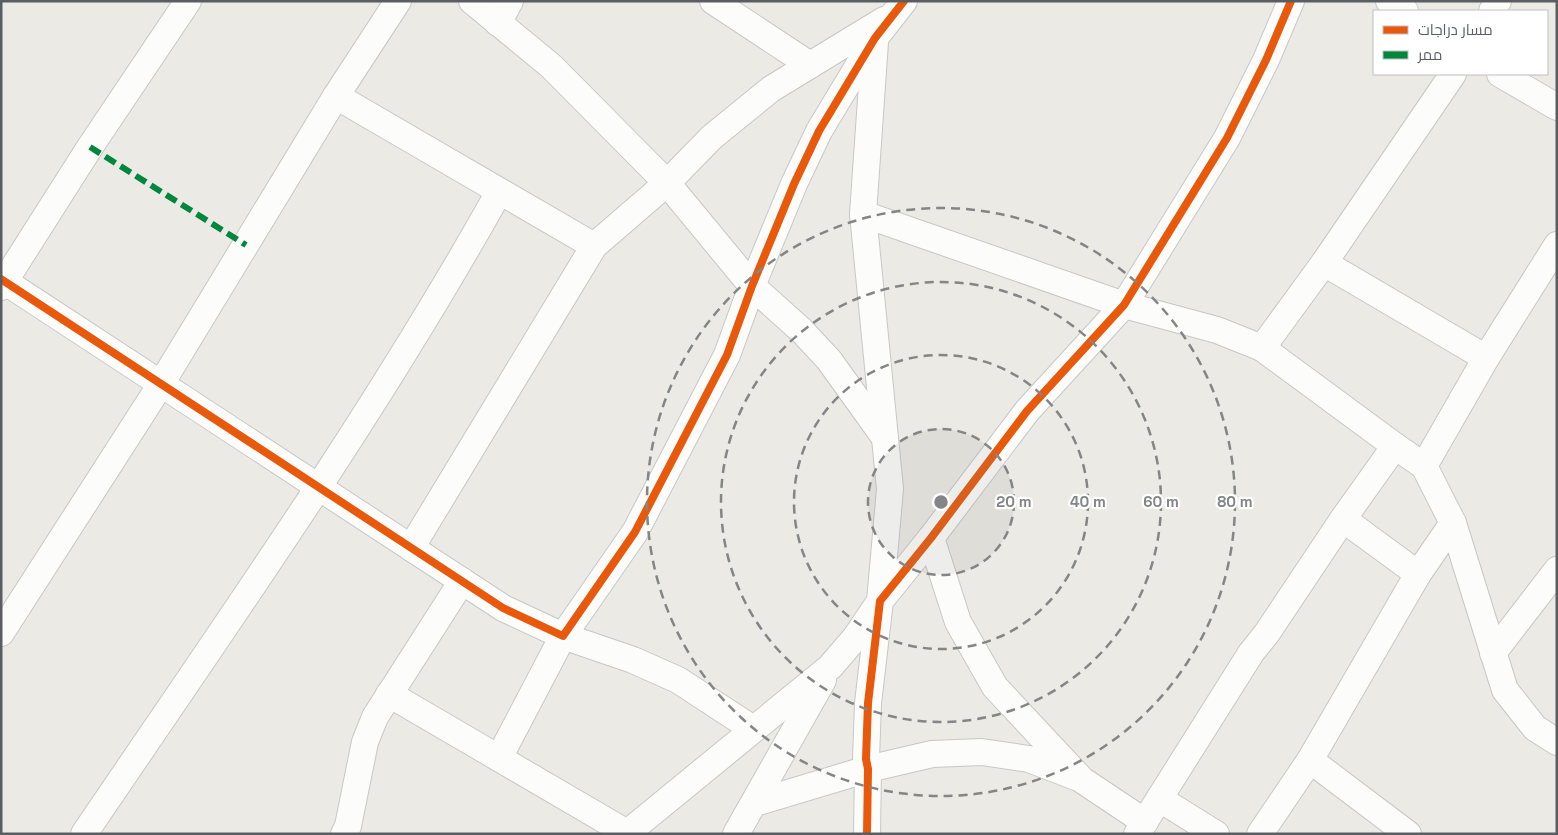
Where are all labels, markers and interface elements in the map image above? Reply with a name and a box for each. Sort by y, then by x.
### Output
legend [1373,10,1548,75]
text: مسار دراجات [1418,20,1493,39]
text: ممر [1417,45,1442,64]
text: 20 m [996,492,1032,511]
text: 40 m [1070,492,1106,511]
text: 60 m [1143,492,1179,511]
text: 80 m [1217,492,1253,511]
centre of rings [932,493,950,511]

